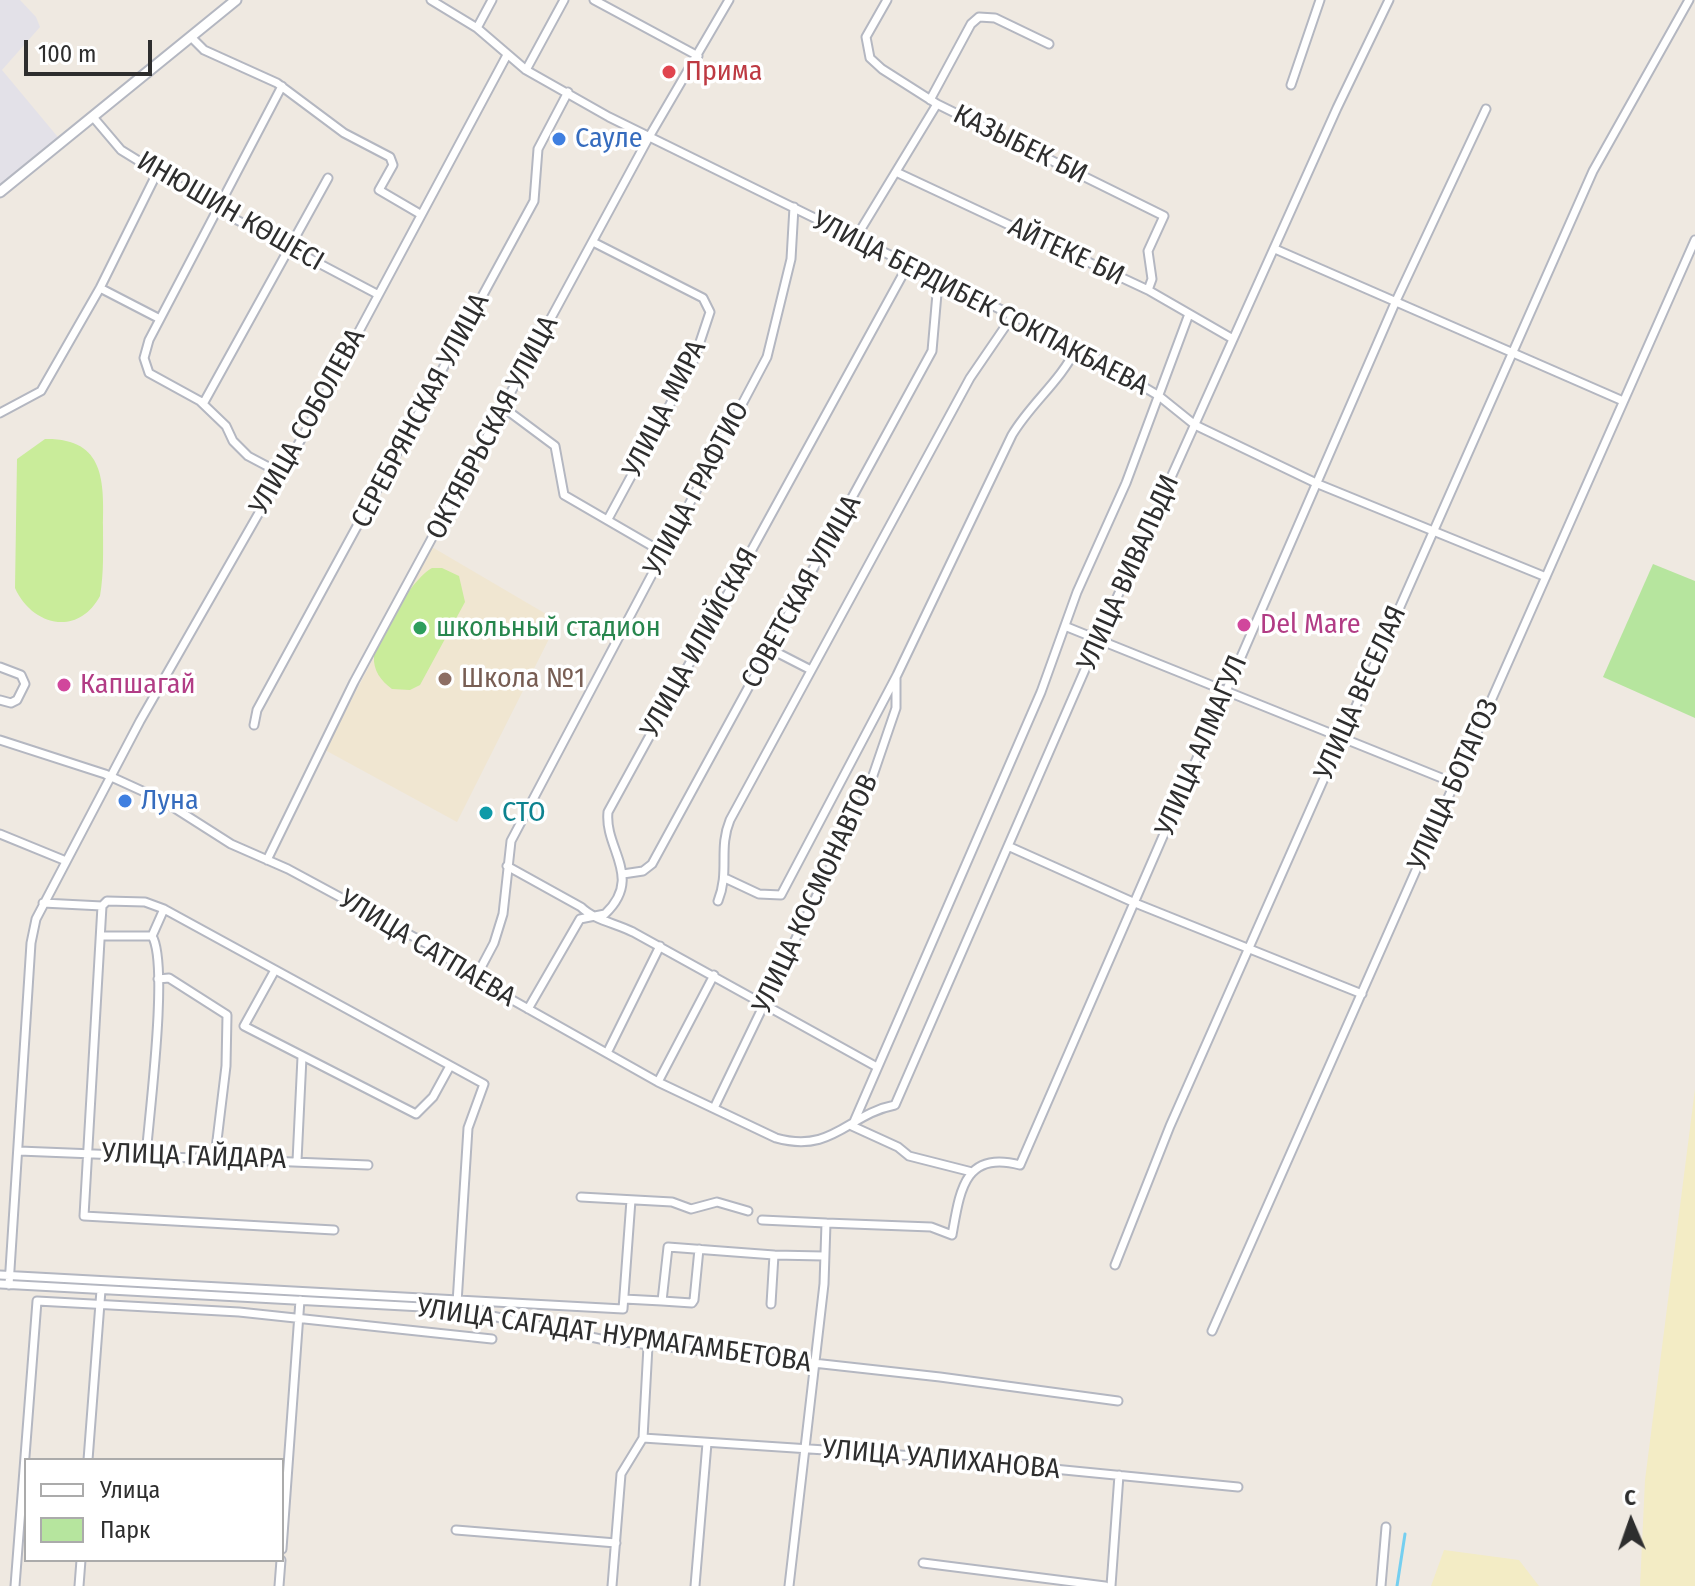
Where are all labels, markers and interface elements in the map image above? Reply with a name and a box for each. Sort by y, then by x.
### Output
scale bar [28,24,156,74]
text: 100 m [38,40,96,68]
place label: Прима [685,55,763,89]
marker: Прима [660,63,678,81]
street label: КАЗЫБЕК БИ [948,98,1092,192]
place label: Сауле [575,122,643,156]
marker: Сауле [550,130,568,148]
street label: ИНЮШИН КӨШЕСІ [131,145,329,279]
street label: УЛИЦА БЕРДИБЕК СОКПАКБАЕВА [806,204,1154,404]
street label: АЙТЕКЕ БИ [1003,211,1129,293]
street label: СЕРЕБРЯНСКАЯ УЛИЦА [345,288,497,534]
street label: ОКТЯБРЬСКАЯ УЛИЦА [420,311,566,545]
street label: УЛИЦА СОБОЛЕВА [243,323,373,521]
street label: УЛИЦА МИРА [616,335,714,483]
street label: УЛИЦА ГРАФТИО [637,396,757,582]
street label: УЛИЦА ВИВАЛЬДИ [1071,470,1187,676]
street label: СОВЕТСКАЯ УЛИЦА [735,490,869,694]
street label: УЛИЦА ИЛИЙСКАЯ [634,542,766,744]
street label: УЛИЦА ВЕСЕЛАЯ [1308,601,1414,785]
place label: Del Mare [1260,608,1361,642]
place label: школьный стадион [436,611,661,645]
marker: Del Mare [1235,616,1253,634]
marker: школьный стадион [411,619,429,637]
street label: УЛИЦА АЛМАГУЛ [1149,651,1255,841]
place label: Школа №1 [461,662,585,696]
place label: Капшагай [80,668,196,702]
marker: Школа №1 [436,670,454,688]
marker: Капшагай [55,676,73,694]
street label: УЛИЦА БОТАГОЗ [1401,694,1507,876]
street label: УЛИЦА КОСМОНАВТОВ [746,769,886,1019]
place label: Луна [141,784,199,818]
marker: Луна [116,792,134,810]
place label: СТО [502,796,546,830]
marker: СТО [477,804,495,822]
street label: УЛИЦА САТПАЕВА [333,883,521,1015]
street label: УЛИЦА ГАЙДАРА [101,1137,287,1177]
street label: УЛИЦА САГАДАТ НУРМАГАМБЕТОВА [415,1292,813,1380]
street label: УЛИЦА УАЛИХАНОВА [821,1433,1061,1487]
legend [24,1458,284,1562]
text: Улица [100,1476,160,1504]
north arrow [1591,1482,1671,1562]
text: С [1624,1484,1636,1511]
text: Парк [100,1516,150,1544]

